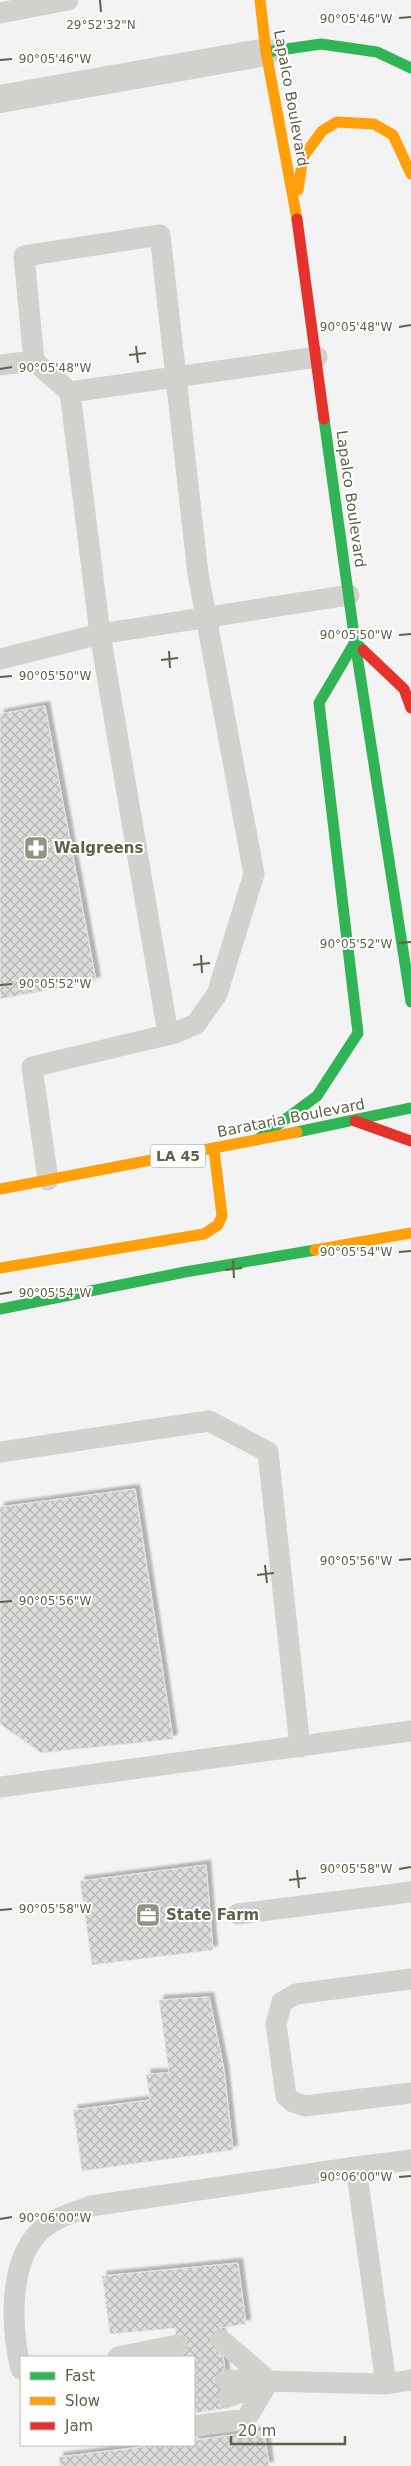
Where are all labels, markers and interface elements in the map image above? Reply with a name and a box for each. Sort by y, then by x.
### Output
text: 90°05'46"W [320,12,392,26]
text: 29°52'32"N [66,18,136,32]
street label: Lapalco Boulevard [270,28,312,168]
text: 90°05'46"W [19,52,91,66]
text: 90°05'48"W [320,320,392,334]
text: 90°05'48"W [19,361,91,375]
street label: Lapalco Boulevard [332,429,370,569]
text: 90°05'50"W [320,628,392,642]
text: 90°05'50"W [19,669,91,683]
pharmacy icon: Walgreens [23,835,49,861]
place label: Walgreens [54,839,143,857]
text: 90°05'52"W [320,937,392,951]
text: 90°05'52"W [19,977,91,991]
street label: Barataria Boulevard [216,1095,366,1141]
road number: LA 45 [150,1144,206,1168]
text: 90°05'54"W [320,1245,392,1259]
text: 90°05'54"W [19,1286,91,1300]
text: 90°05'56"W [320,1554,392,1568]
text: 90°05'56"W [19,1594,91,1608]
text: 90°05'58"W [320,1862,392,1876]
text: 90°05'58"W [19,1902,91,1916]
office icon: State Farm [135,1902,161,1928]
place label: State Farm [166,1906,259,1924]
text: 90°06'00"W [320,2170,392,2184]
text: 90°06'00"W [19,2211,91,2225]
legend [20,2356,195,2446]
text: Fast [65,2367,95,2385]
text: Slow [65,2392,100,2410]
scale bar [231,2414,345,2446]
text: Jam [64,2417,93,2435]
text: 20 m [238,2422,276,2440]

